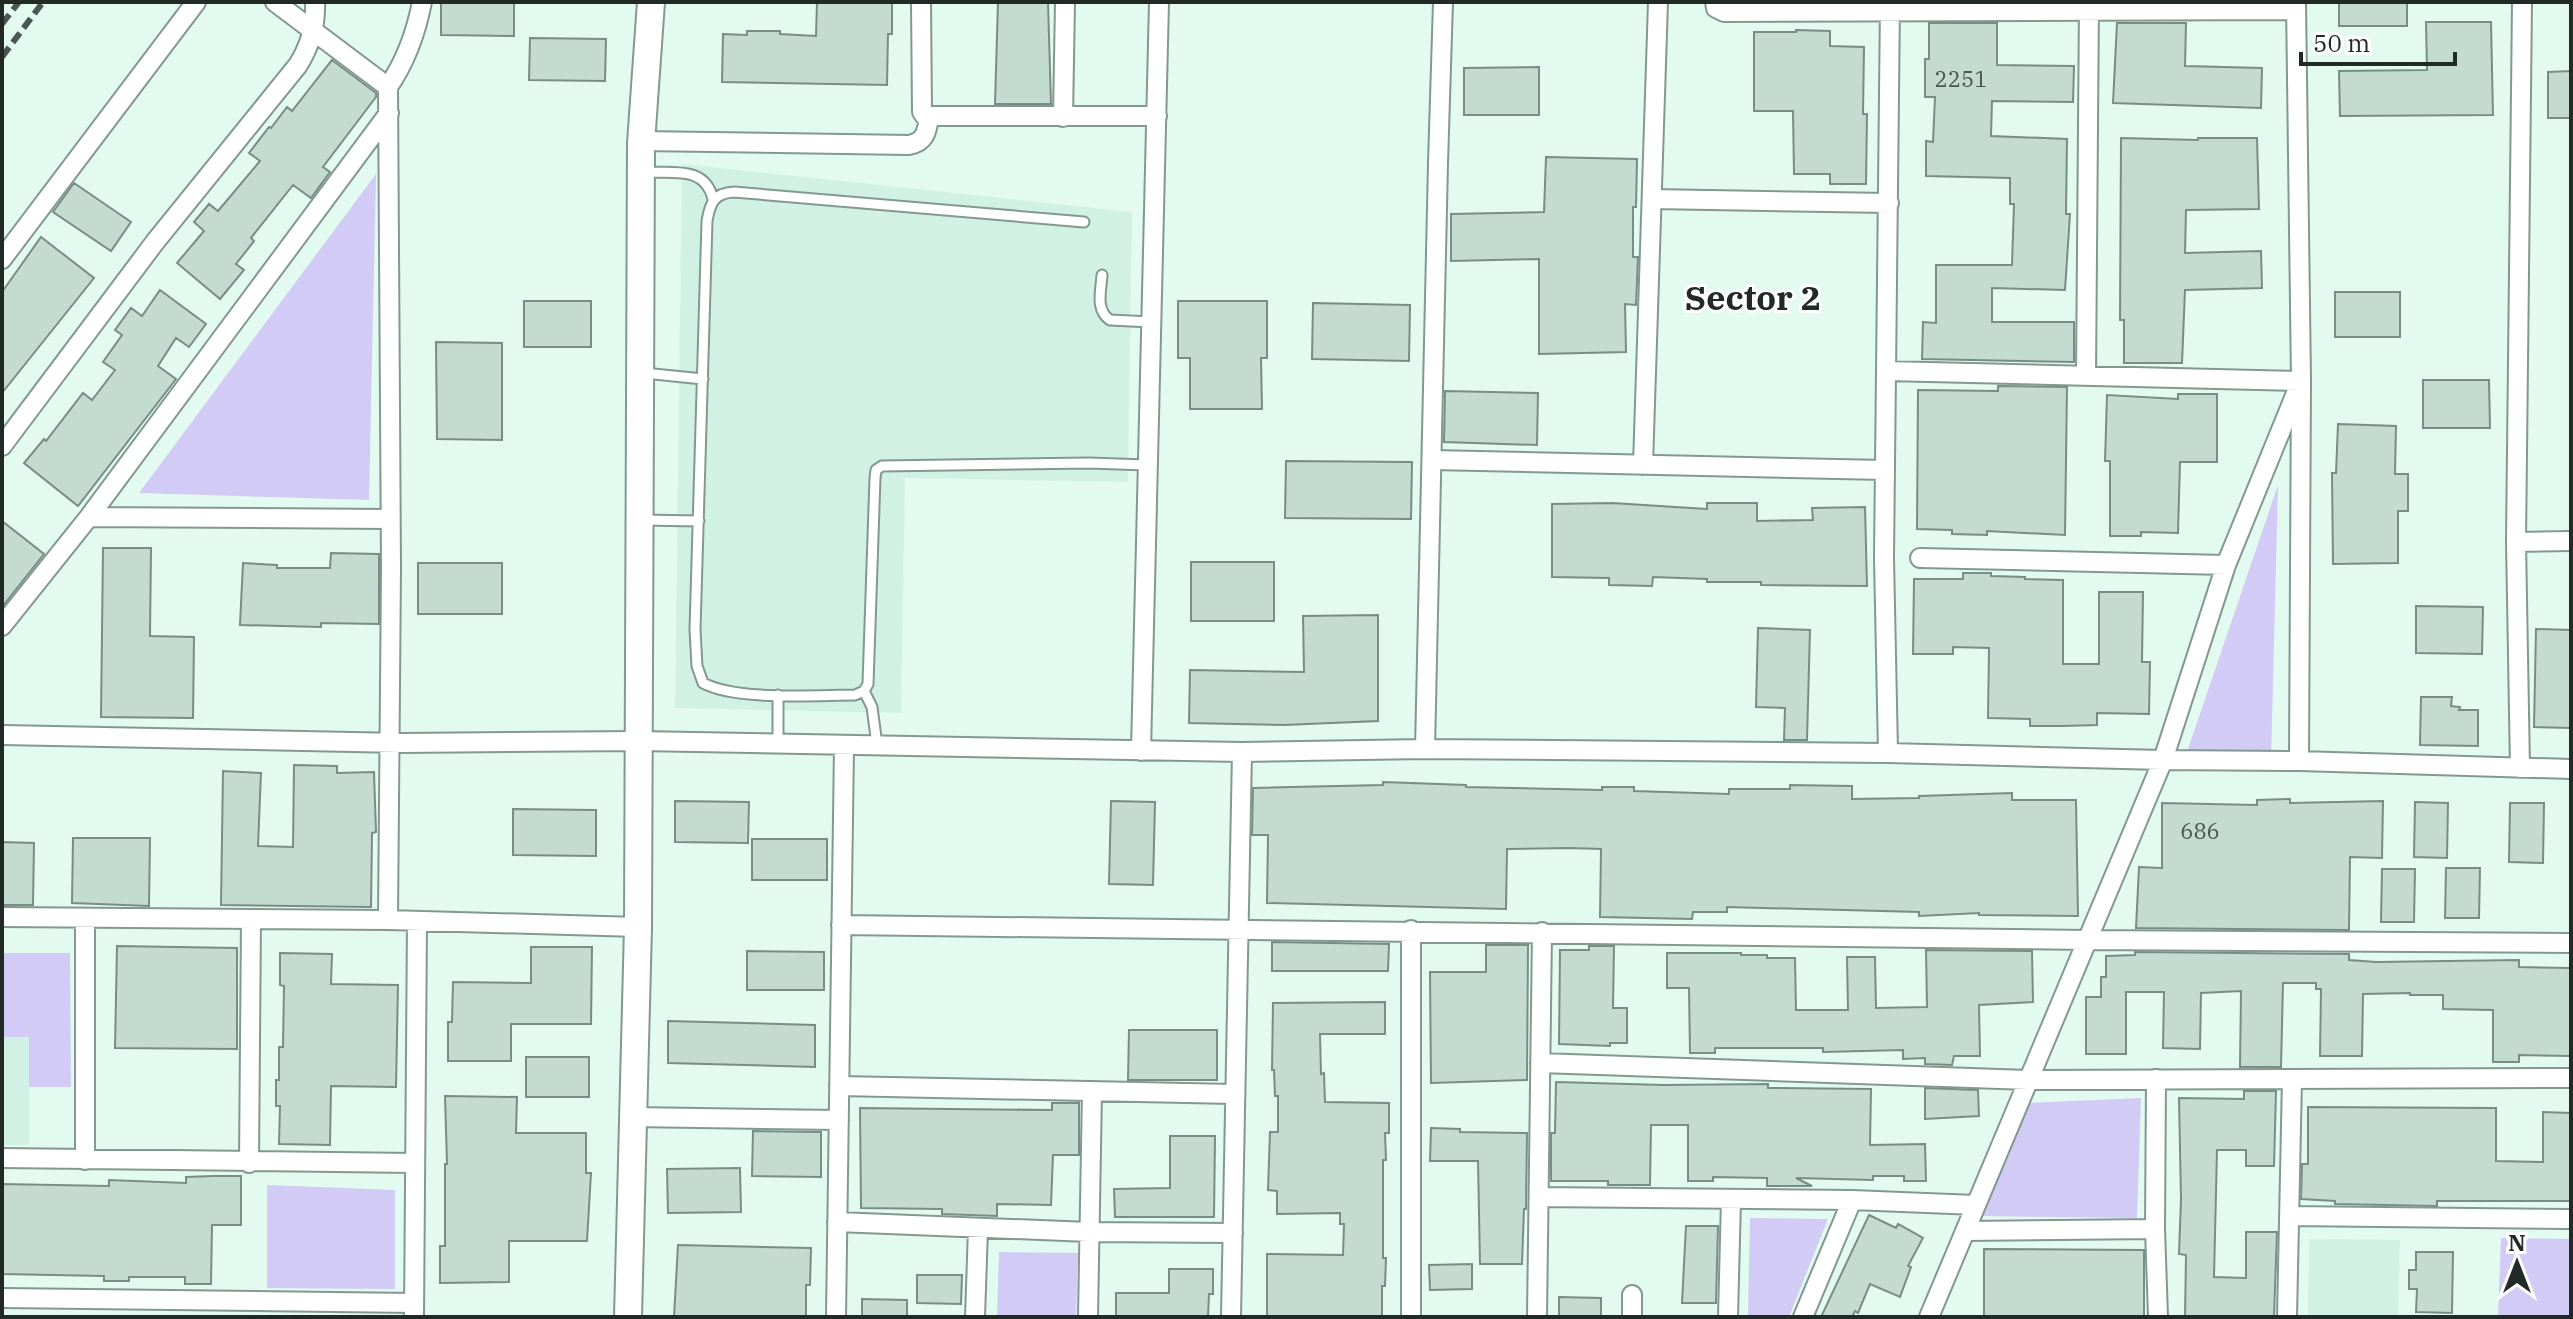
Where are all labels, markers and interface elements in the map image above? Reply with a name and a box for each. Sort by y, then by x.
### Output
scale bar [2301,16,2455,66]
text: 50 m [2313,27,2370,59]
house number: 2251 [1935,64,1987,93]
district label: Sector 2 [1685,275,1821,319]
house number: 686 [2180,816,2220,845]
north arrow [2477,1223,2557,1303]
text: N [2508,1228,2526,1257]

